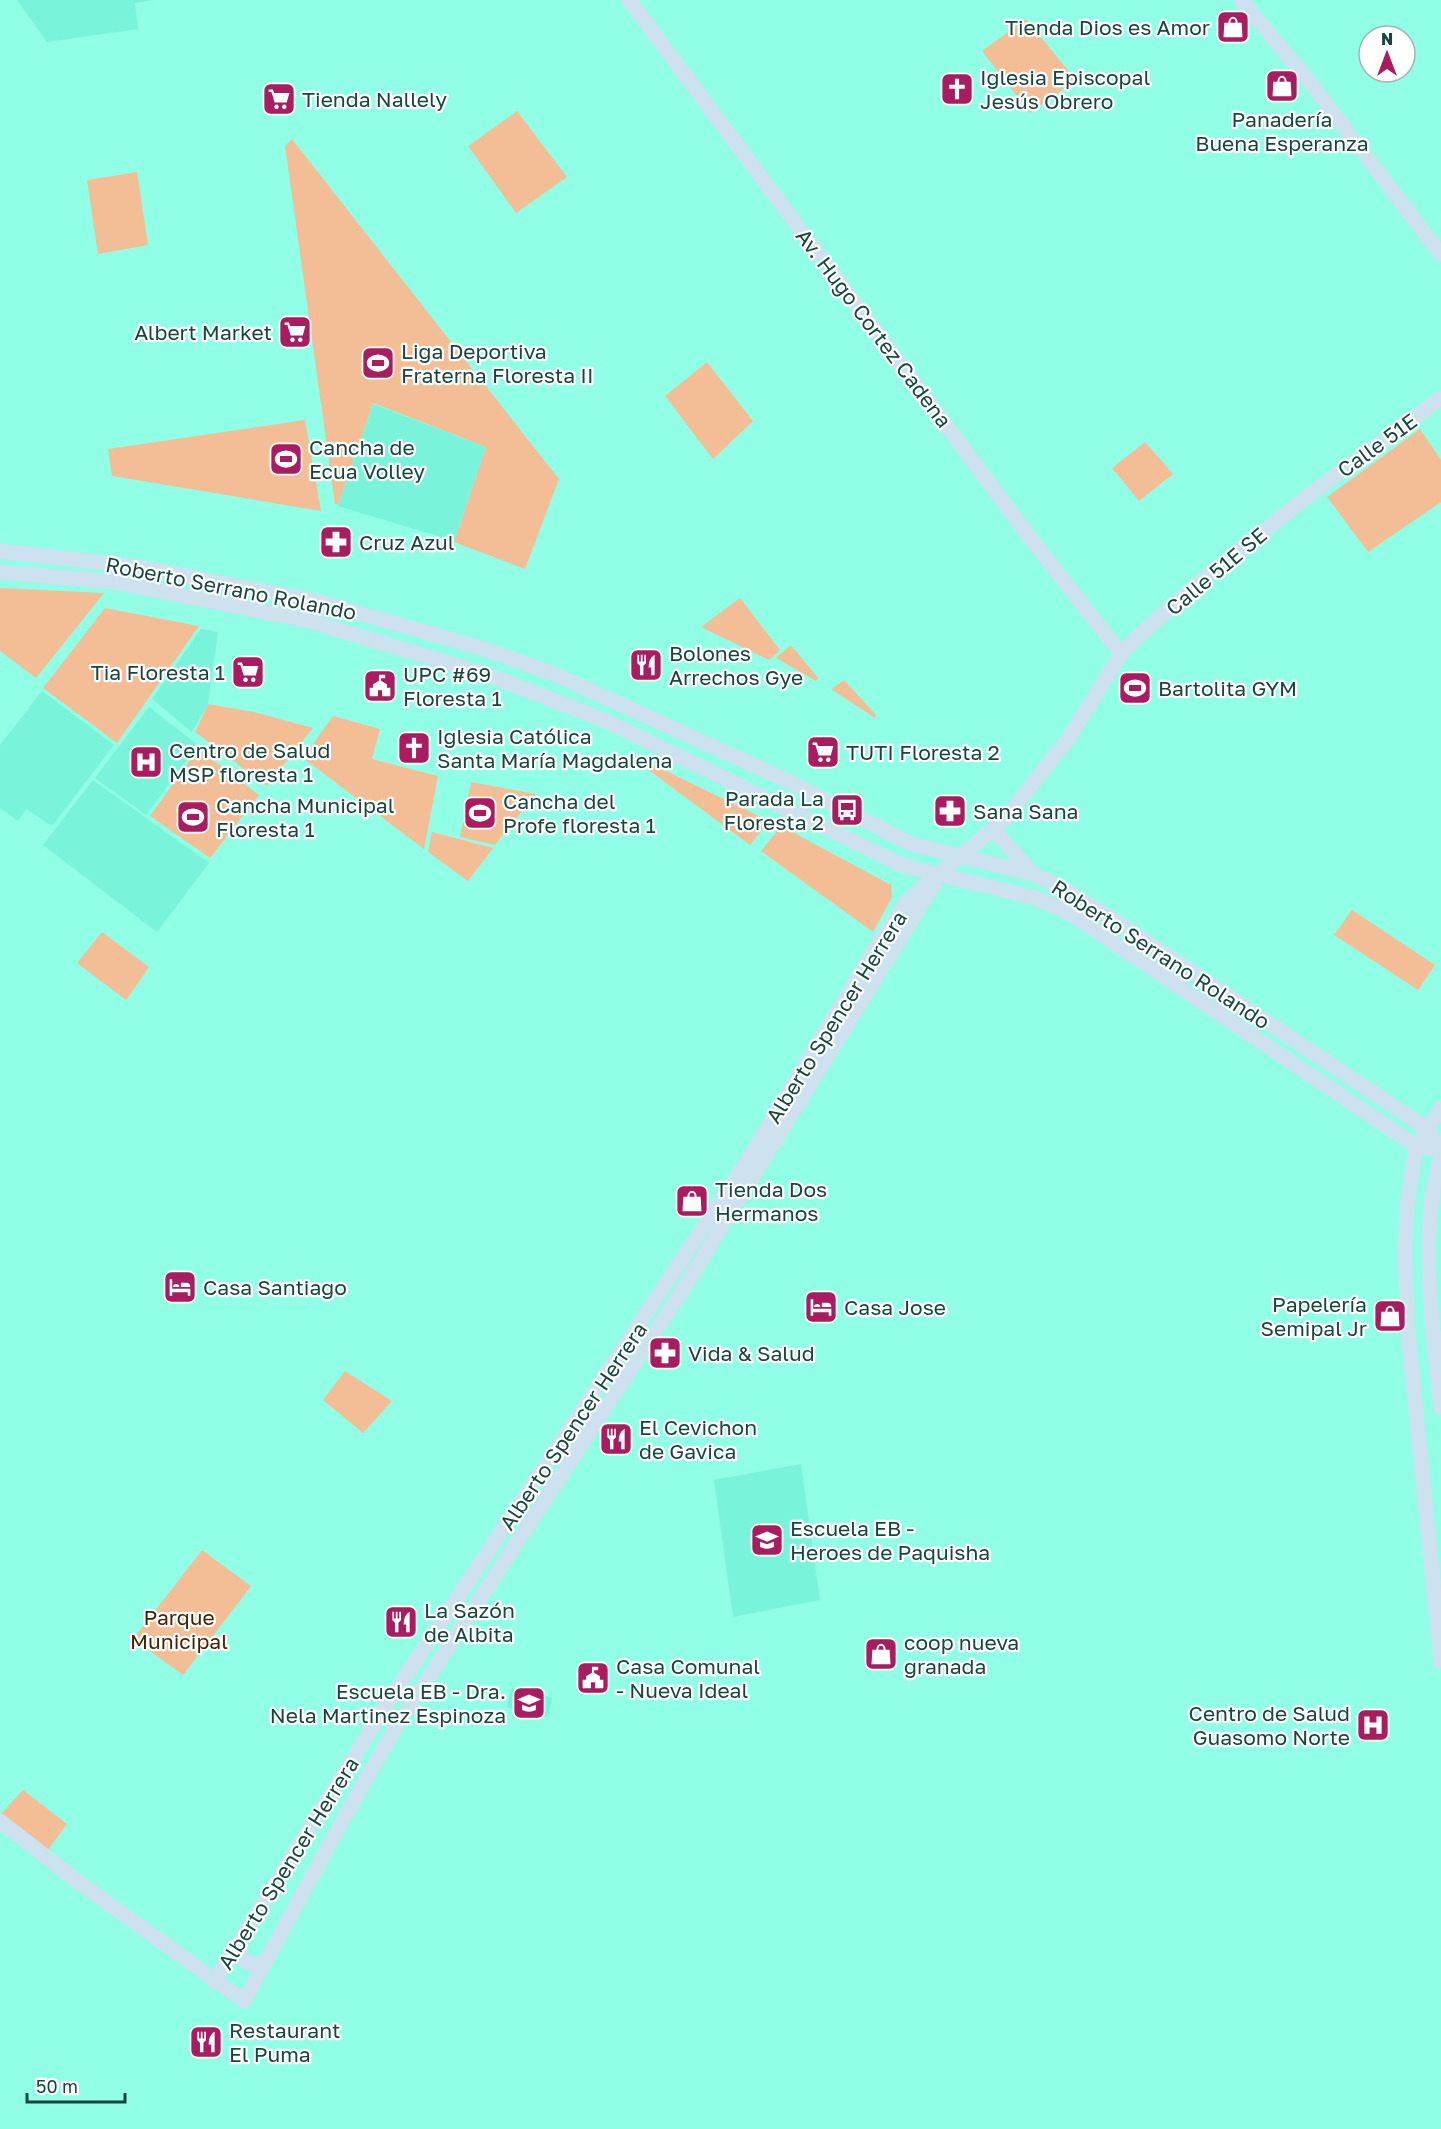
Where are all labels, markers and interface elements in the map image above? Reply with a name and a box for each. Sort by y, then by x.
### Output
shop icon: Tienda Dios es Amor [1215,9,1251,45]
place label: Tienda Dios es Amor [1005,14,1210,40]
north arrow [1357,24,1417,84]
text: N [1381,29,1393,49]
place label: Iglesia Episcopal Jesús Obrero [980,64,1150,114]
shop icon: Panadería Buena Esperanza [1264,68,1300,104]
church icon: Iglesia Episcopal Jesús Obrero [939,71,975,107]
supermarket icon: Tienda Nallely [261,81,297,117]
place label: Tienda Nallely [302,86,447,112]
place label: Panadería Buena Esperanza [1195,106,1369,156]
street label: Av. Hugo Cortez Cadena [791,223,957,433]
supermarket icon: Albert Market [277,314,313,350]
place label: Albert Market [134,319,272,345]
place label: Liga Deportiva Fraterna Floresta II [401,338,594,388]
sports icon: Liga Deportiva Fraterna Floresta II [360,345,396,381]
street label: Calle 51E [1332,407,1422,483]
place label: Cancha de Ecua Volley [309,434,425,484]
sports icon: Cancha de Ecua Volley [268,441,304,477]
street label: Calle 51E SE [1160,521,1272,621]
pharmacy icon: Cruz Azul [318,524,354,560]
place label: Cruz Azul [359,529,455,555]
street label: Roberto Serrano Rolando [103,551,359,625]
place label: Bolones Arrechos Gye [669,640,803,690]
restaurant icon: Bolones Arrechos Gye [628,647,664,683]
supermarket icon: Tia Floresta 1 [230,654,266,690]
place label: Tia Floresta 1 [91,659,225,685]
place label: UPC #69 Floresta 1 [403,661,502,711]
public building icon: UPC #69 Floresta 1 [362,668,398,704]
sports icon: Bartolita GYM [1117,670,1153,706]
place label: Bartolita GYM [1158,675,1297,701]
place label: Iglesia Católica Santa María Magdalena [437,723,672,773]
church icon: Iglesia Católica Santa María Magdalena [396,730,432,766]
supermarket icon: TUTI Floresta 2 [805,734,841,770]
place label: Centro de Salud MSP floresta 1 [169,737,330,787]
place label: TUTI Floresta 2 [846,739,1000,765]
hospital icon: Centro de Salud MSP floresta 1 [128,744,164,780]
place label: Parada La Floresta 2 [723,785,824,835]
place label: Cancha del Profe floresta 1 [503,788,656,838]
place label: Cancha Municipal Floresta 1 [216,792,394,842]
bus stop icon: Parada La Floresta 2 [829,792,865,828]
pharmacy icon: Sana Sana [932,793,968,829]
sports icon: Cancha del Profe floresta 1 [462,795,498,831]
place label: Sana Sana [973,798,1078,824]
sports icon: Cancha Municipal Floresta 1 [175,799,211,835]
street label: Roberto Serrano Rolando [1047,874,1275,1034]
street label: Alberto Spencer Herrera [760,906,912,1128]
place label: Tienda Dos Hermanos [715,1176,827,1226]
shop icon: Tienda Dos Hermanos [674,1183,710,1219]
hotel icon: Casa Santiago [162,1269,198,1305]
place label: Casa Santiago [203,1274,347,1300]
hotel icon: Casa Jose [803,1289,839,1325]
place label: Papelería Semipal Jr [1261,1291,1367,1341]
place label: Casa Jose [844,1294,946,1320]
shop icon: Papelería Semipal Jr [1372,1298,1408,1334]
street label: Alberto Spencer Herrera [494,1317,652,1535]
pharmacy icon: Vida & Salud [647,1335,683,1371]
place label: Vida & Salud [688,1340,815,1366]
place label: El Cevichon de Gavica [639,1414,757,1464]
restaurant icon: El Cevichon de Gavica [598,1421,634,1457]
place label: Escuela EB - Heroes de Paquisha [790,1515,990,1565]
school or university icon: Escuela EB - Heroes de Paquisha [749,1522,785,1558]
place label: La Sazón de Albita [424,1597,515,1647]
park label: Parque Municipal [130,1604,228,1654]
restaurant icon: La Sazón de Albita [383,1604,419,1640]
place label: coop nueva granada [904,1629,1019,1679]
shop icon: coop nueva granada [863,1636,899,1672]
place label: Casa Comunal - Nueva Ideal [616,1653,760,1703]
public building icon: Casa Comunal - Nueva Ideal [575,1660,611,1696]
place label: Escuela EB - Dra. Nela Martinez Espinoza [270,1678,506,1728]
school or university icon: Escuela EB - Dra. Nela Martinez Espinoza [511,1685,547,1721]
place label: Centro de Salud Guasomo Norte [1189,1700,1350,1750]
hospital icon: Centro de Salud Guasomo Norte [1355,1707,1391,1743]
street label: Alberto Spencer Herrera [212,1752,364,1974]
place label: Restaurant El Puma [229,2017,340,2067]
restaurant icon: Restaurant El Puma [188,2024,224,2060]
scale bar [27,2066,124,2104]
text: 50 m [36,2075,78,2097]

